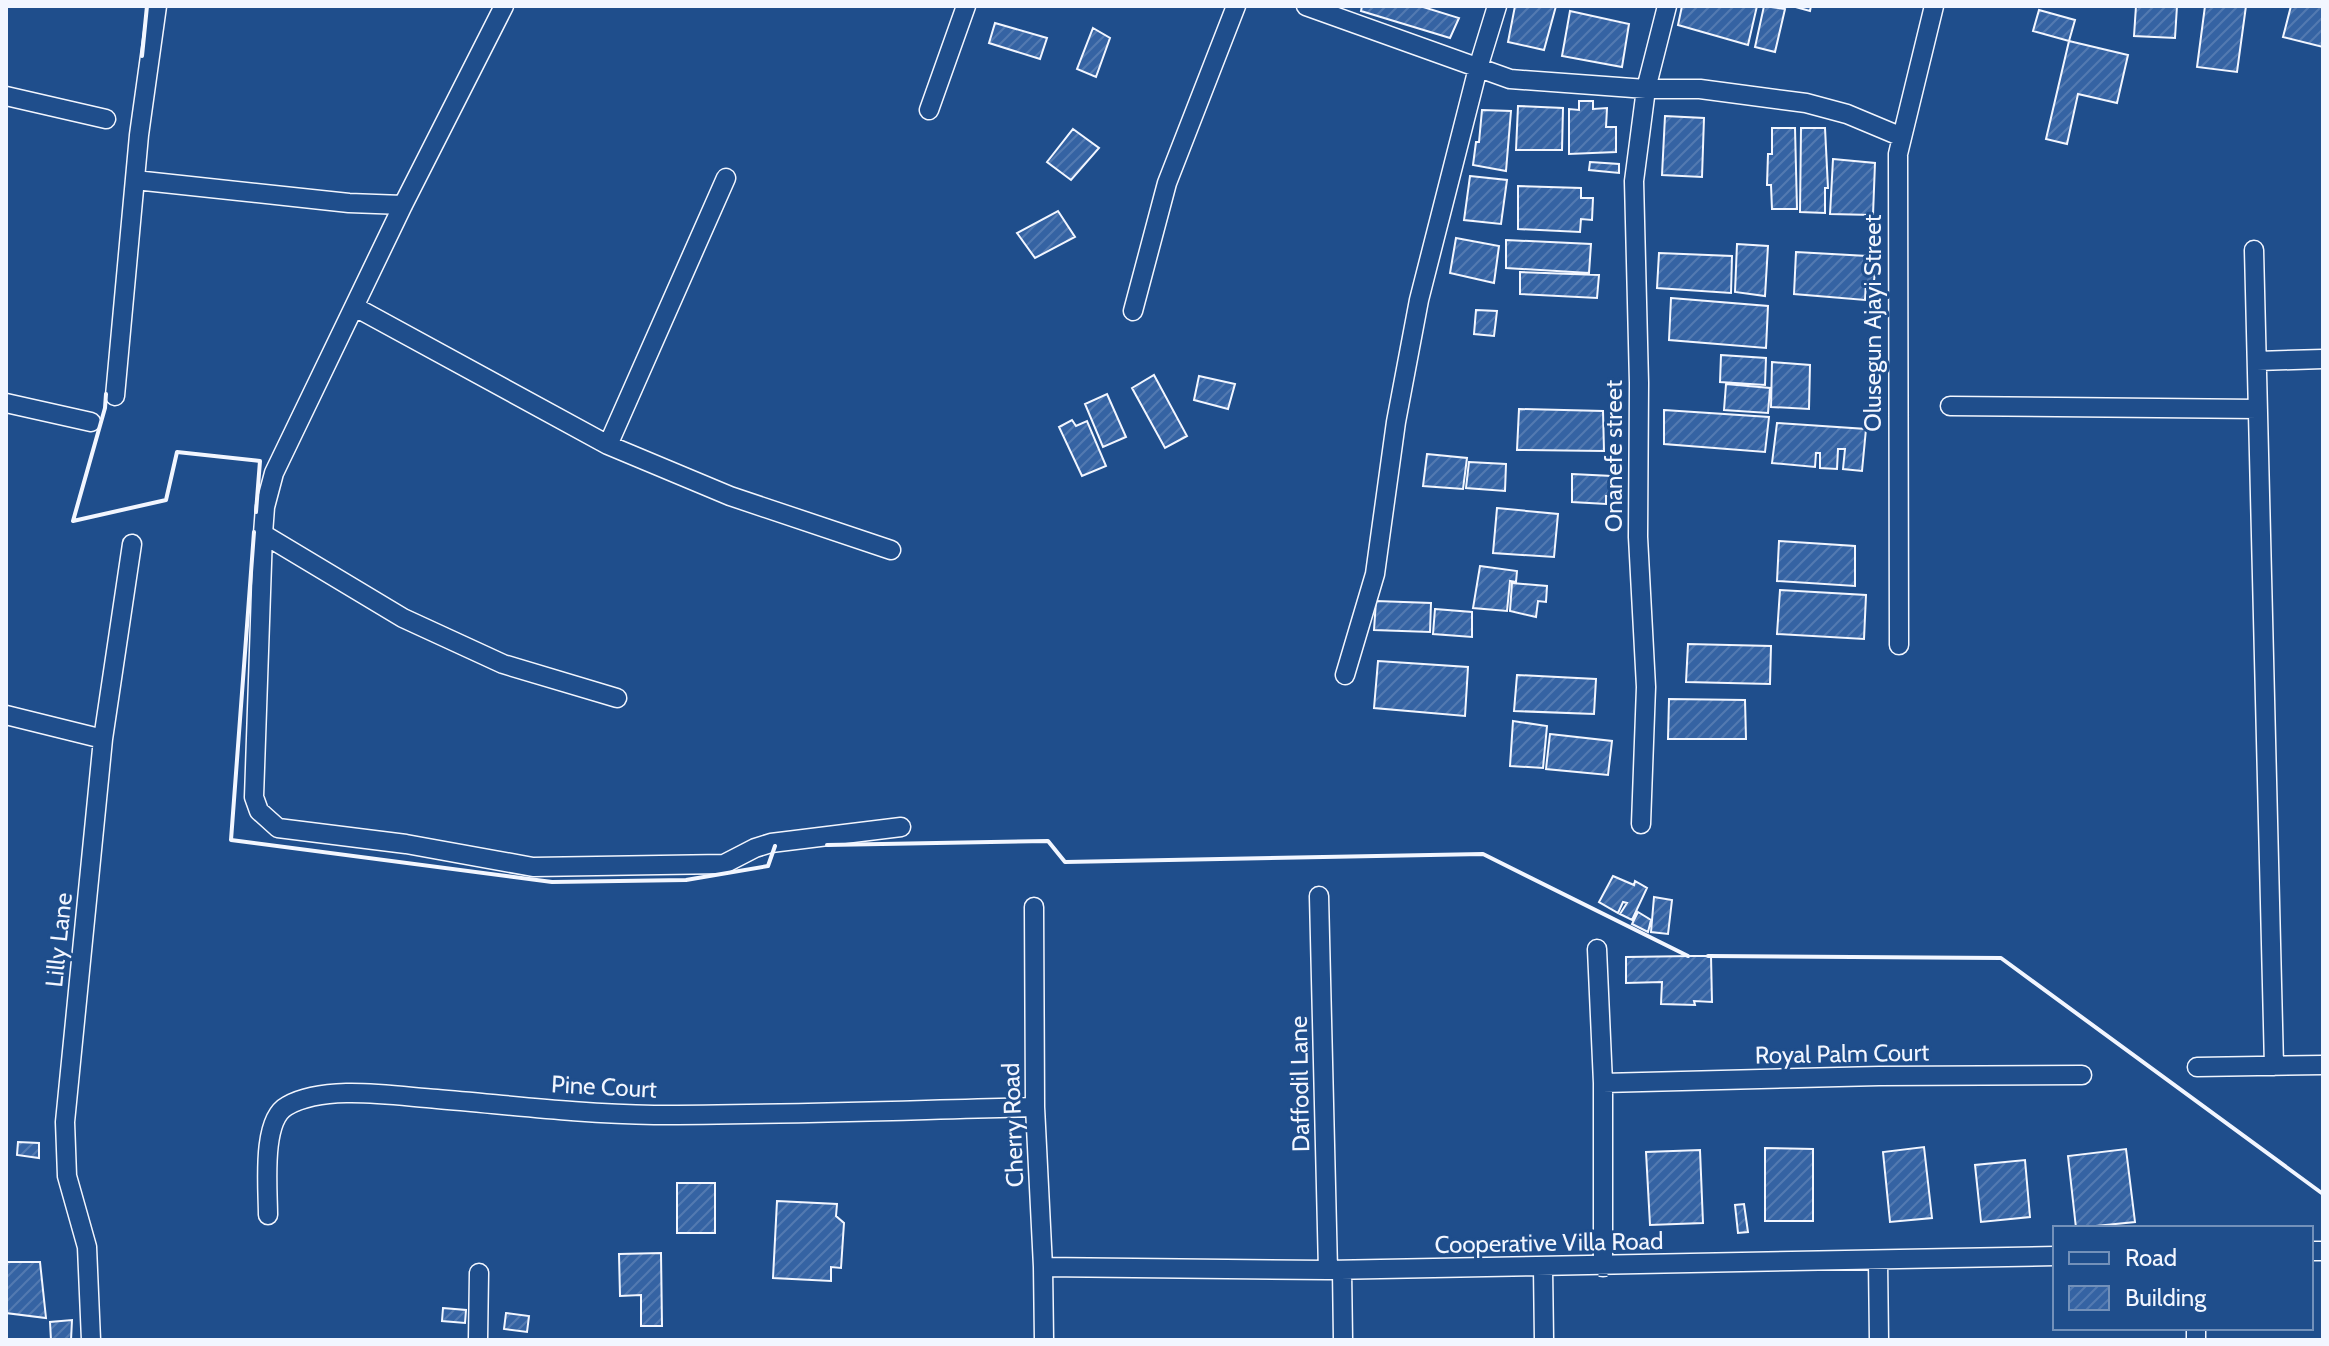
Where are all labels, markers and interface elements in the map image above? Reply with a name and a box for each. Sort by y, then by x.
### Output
street label: Olusegun Ajayi Street [1858,214,1887,432]
street label: Onanefe street [1599,380,1628,532]
street label: Lilly Lane [39,891,78,989]
street label: Daffodil Lane [1284,1016,1315,1152]
street label: Royal Palm Court [1755,1037,1929,1070]
street label: Cherry Road [996,1062,1029,1188]
street label: Pine Court [550,1069,658,1104]
street label: Cooperative Villa Road [1434,1226,1664,1259]
legend [2053,1226,2313,1330]
text: Road [2125,1243,2177,1272]
text: Building [2125,1283,2207,1312]

